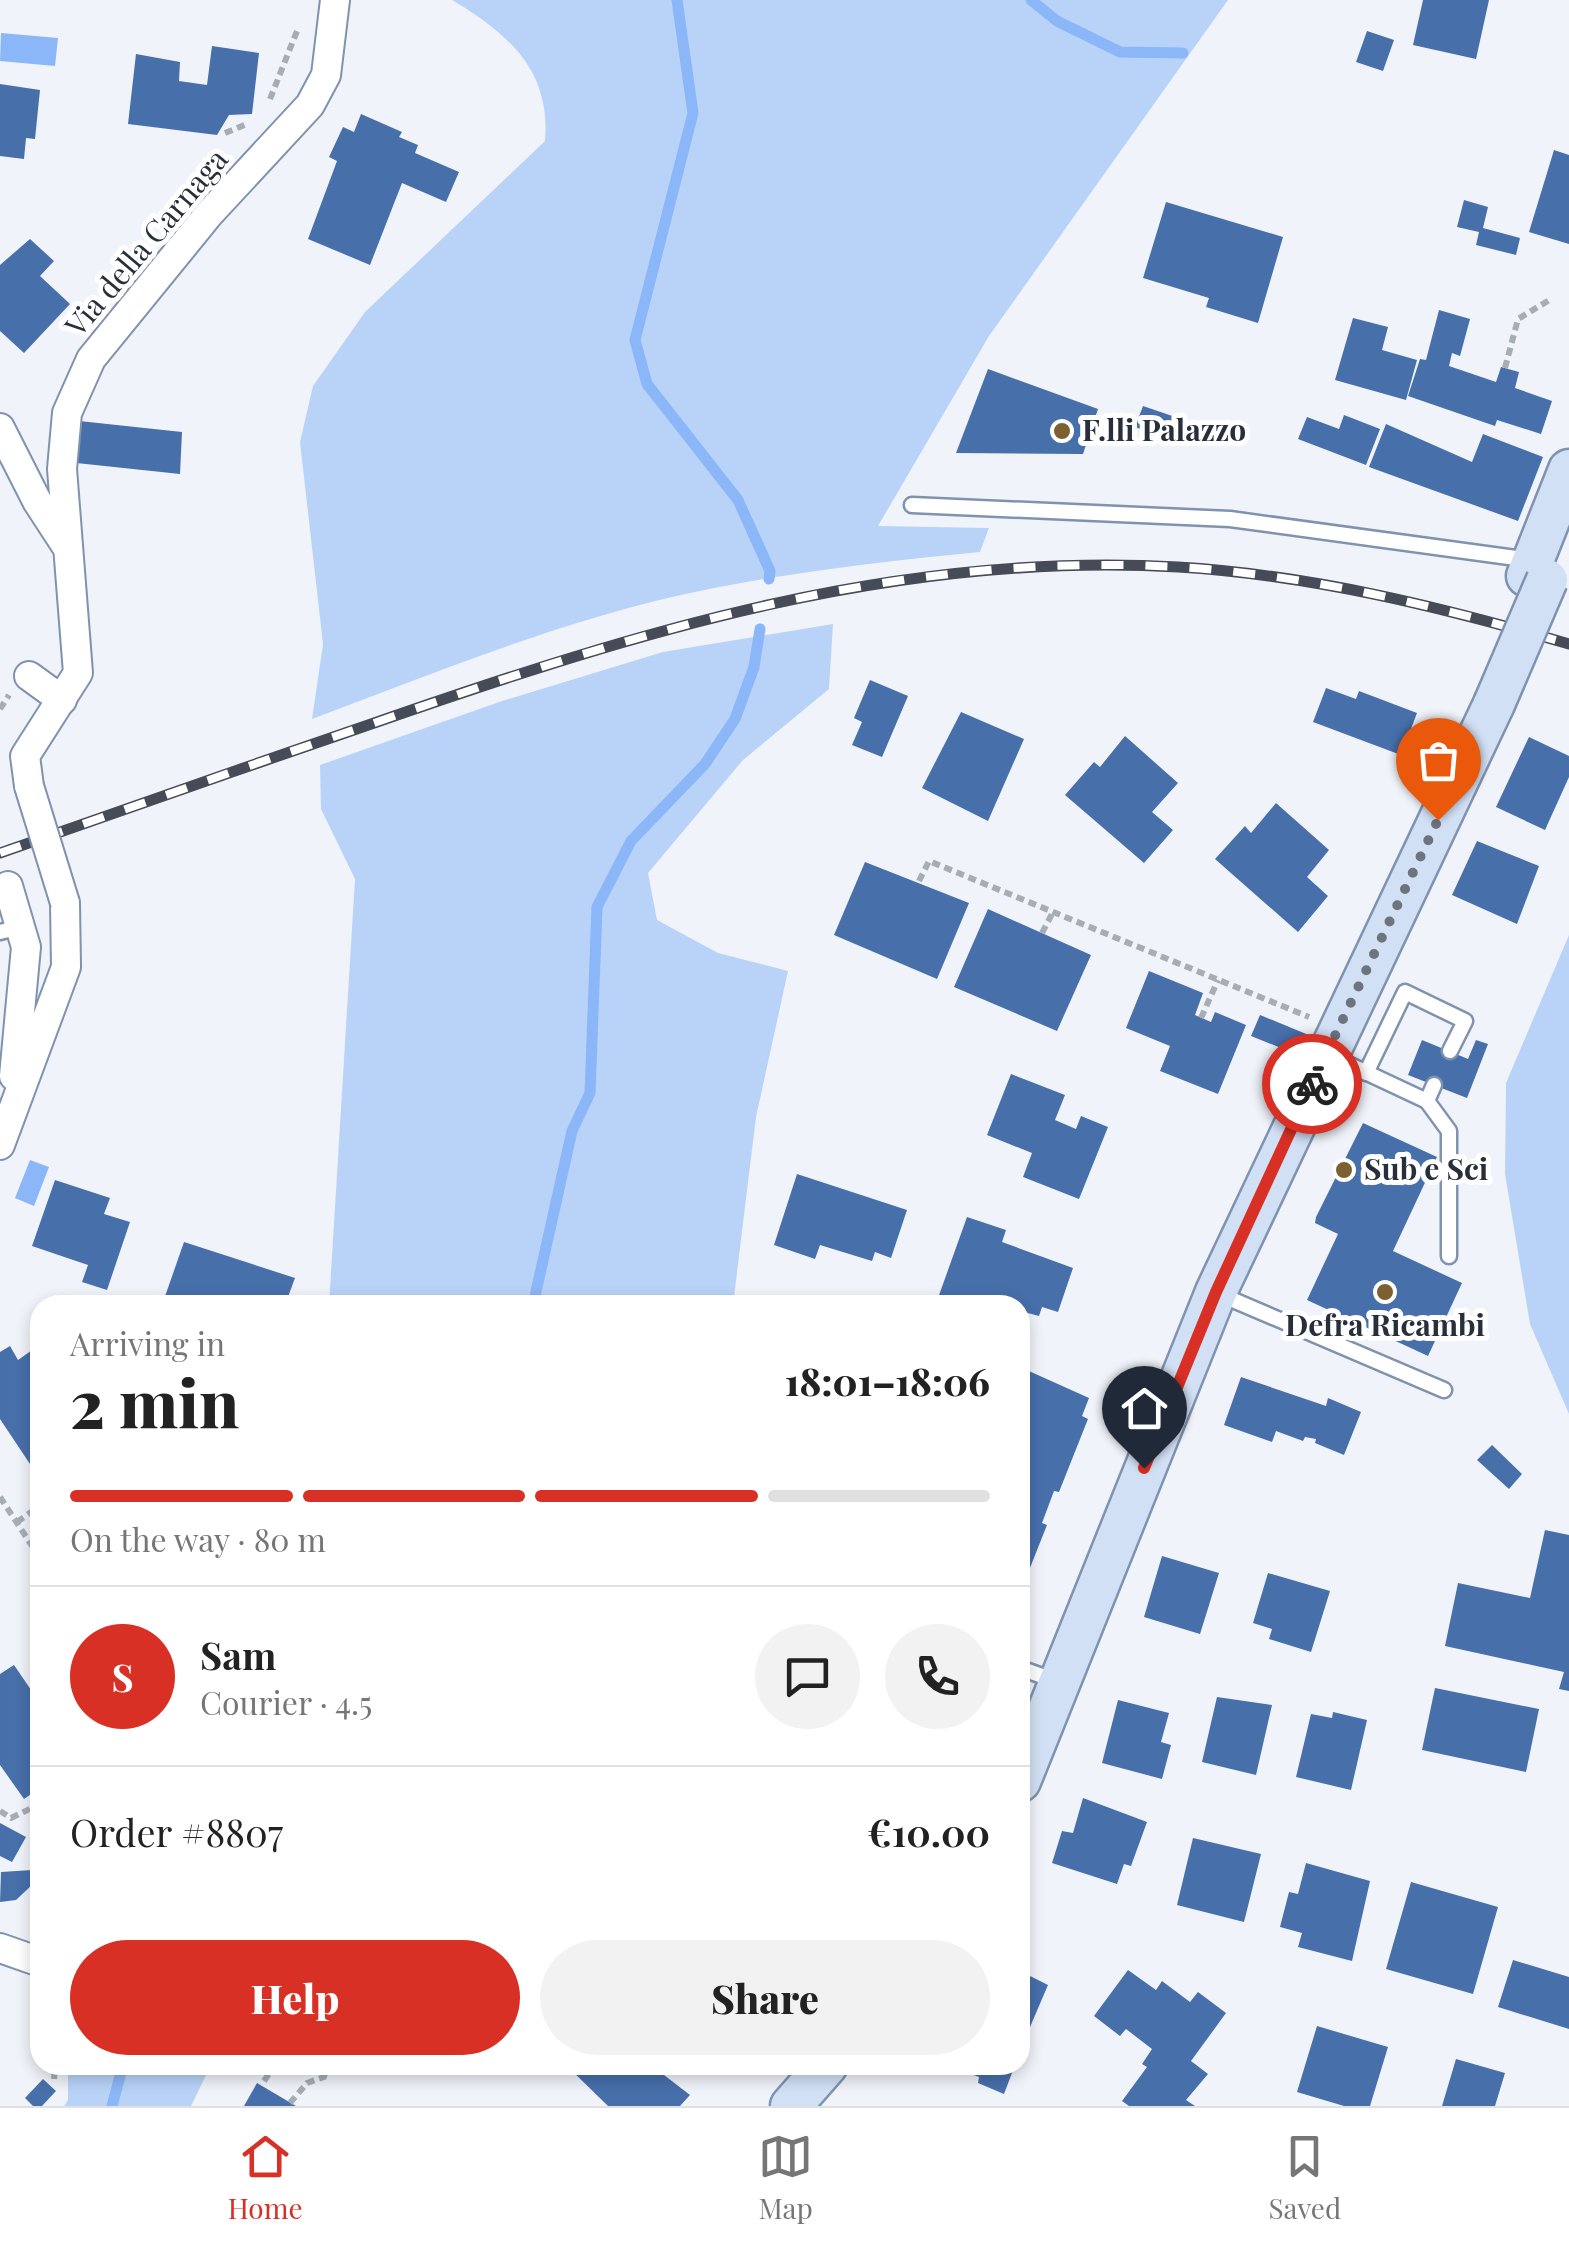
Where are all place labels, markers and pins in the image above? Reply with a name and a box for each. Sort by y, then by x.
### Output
place label: F.lli Palazzo [1082,409,1246,449]
marker: F.lli Palazzo [1051,420,1073,442]
pin [1396,718,1481,821]
place label: Sub e Sci [1364,1148,1488,1188]
marker: Sub e Sci [1333,1159,1355,1181]
marker: Defra Ricambi [1374,1281,1396,1303]
place label: Defra Ricambi [1285,1304,1485,1344]
pin [1102,1366,1187,1469]

